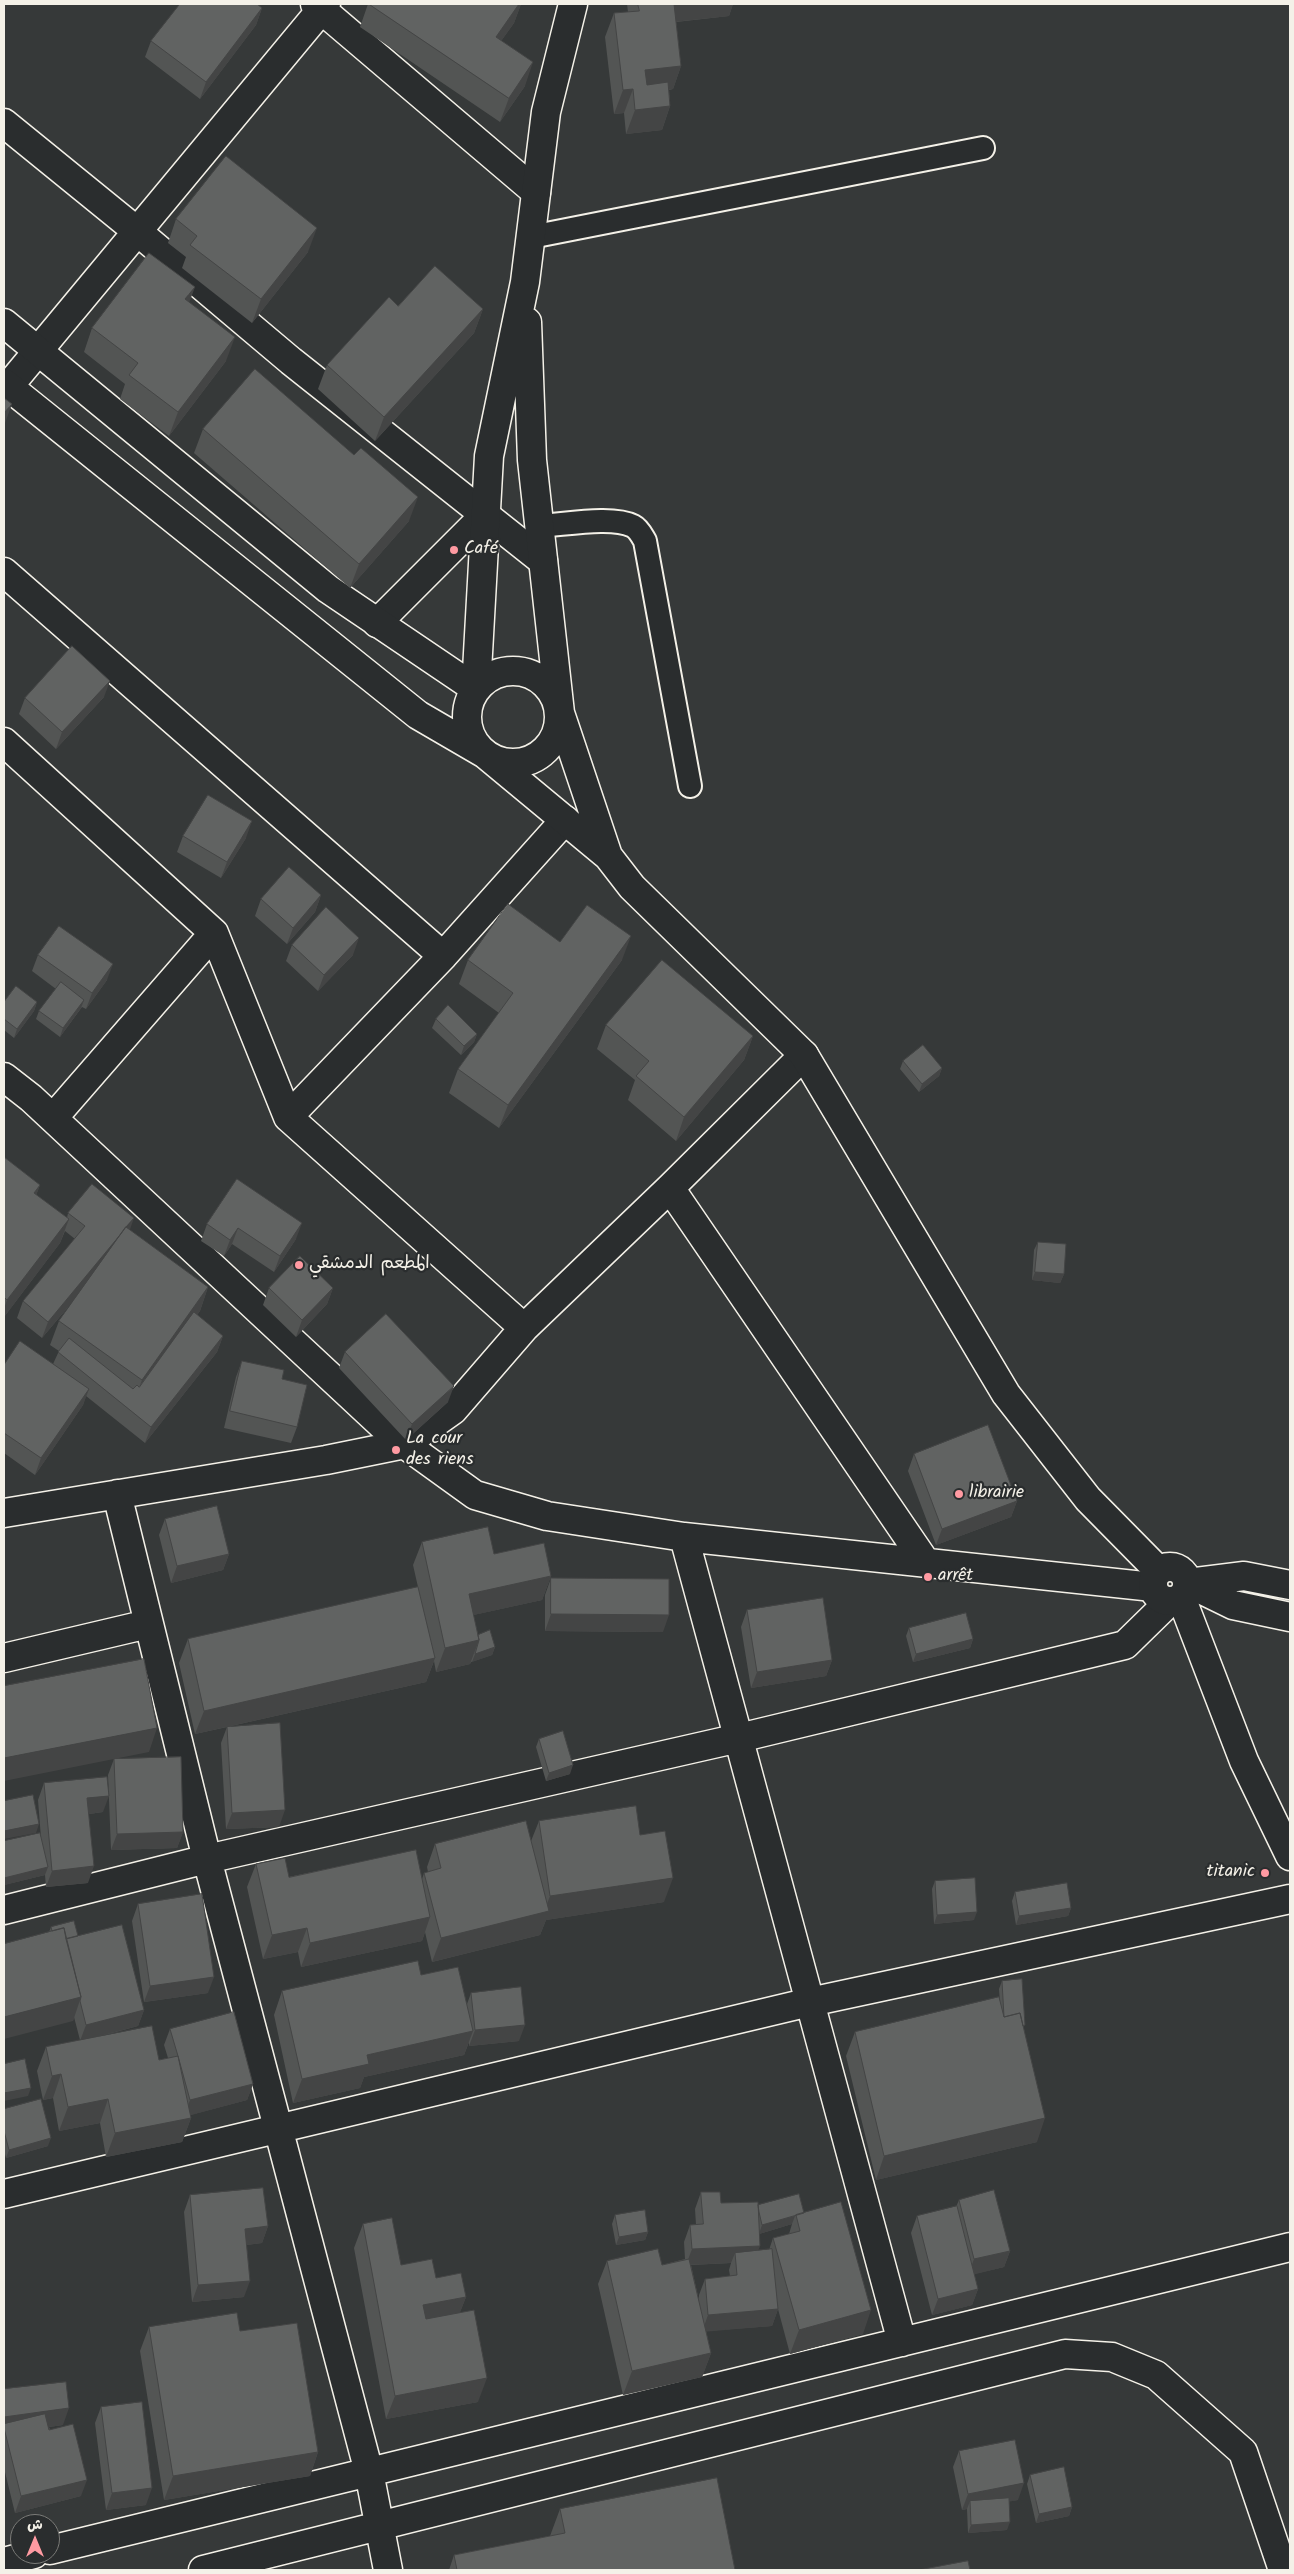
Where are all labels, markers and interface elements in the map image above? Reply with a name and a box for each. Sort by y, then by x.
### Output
place label: Café [464,539,498,561]
marker: Café [448,544,460,556]
place label: المطعم الدمشقي [309,1254,430,1276]
marker: المطعم الدمشقي [293,1259,305,1271]
place label: La cour des riens [406,1429,474,1472]
marker: La cour des riens [390,1444,402,1456]
place label: librairie [969,1483,1024,1505]
marker: librairie [953,1488,965,1500]
place label: arrêt [938,1566,973,1588]
marker: arrêt [922,1571,934,1583]
place label: titanic [1206,1862,1255,1884]
marker: titanic [1259,1867,1271,1879]
north arrow [10,2514,60,2564]
text: ش [27,2514,43,2536]

